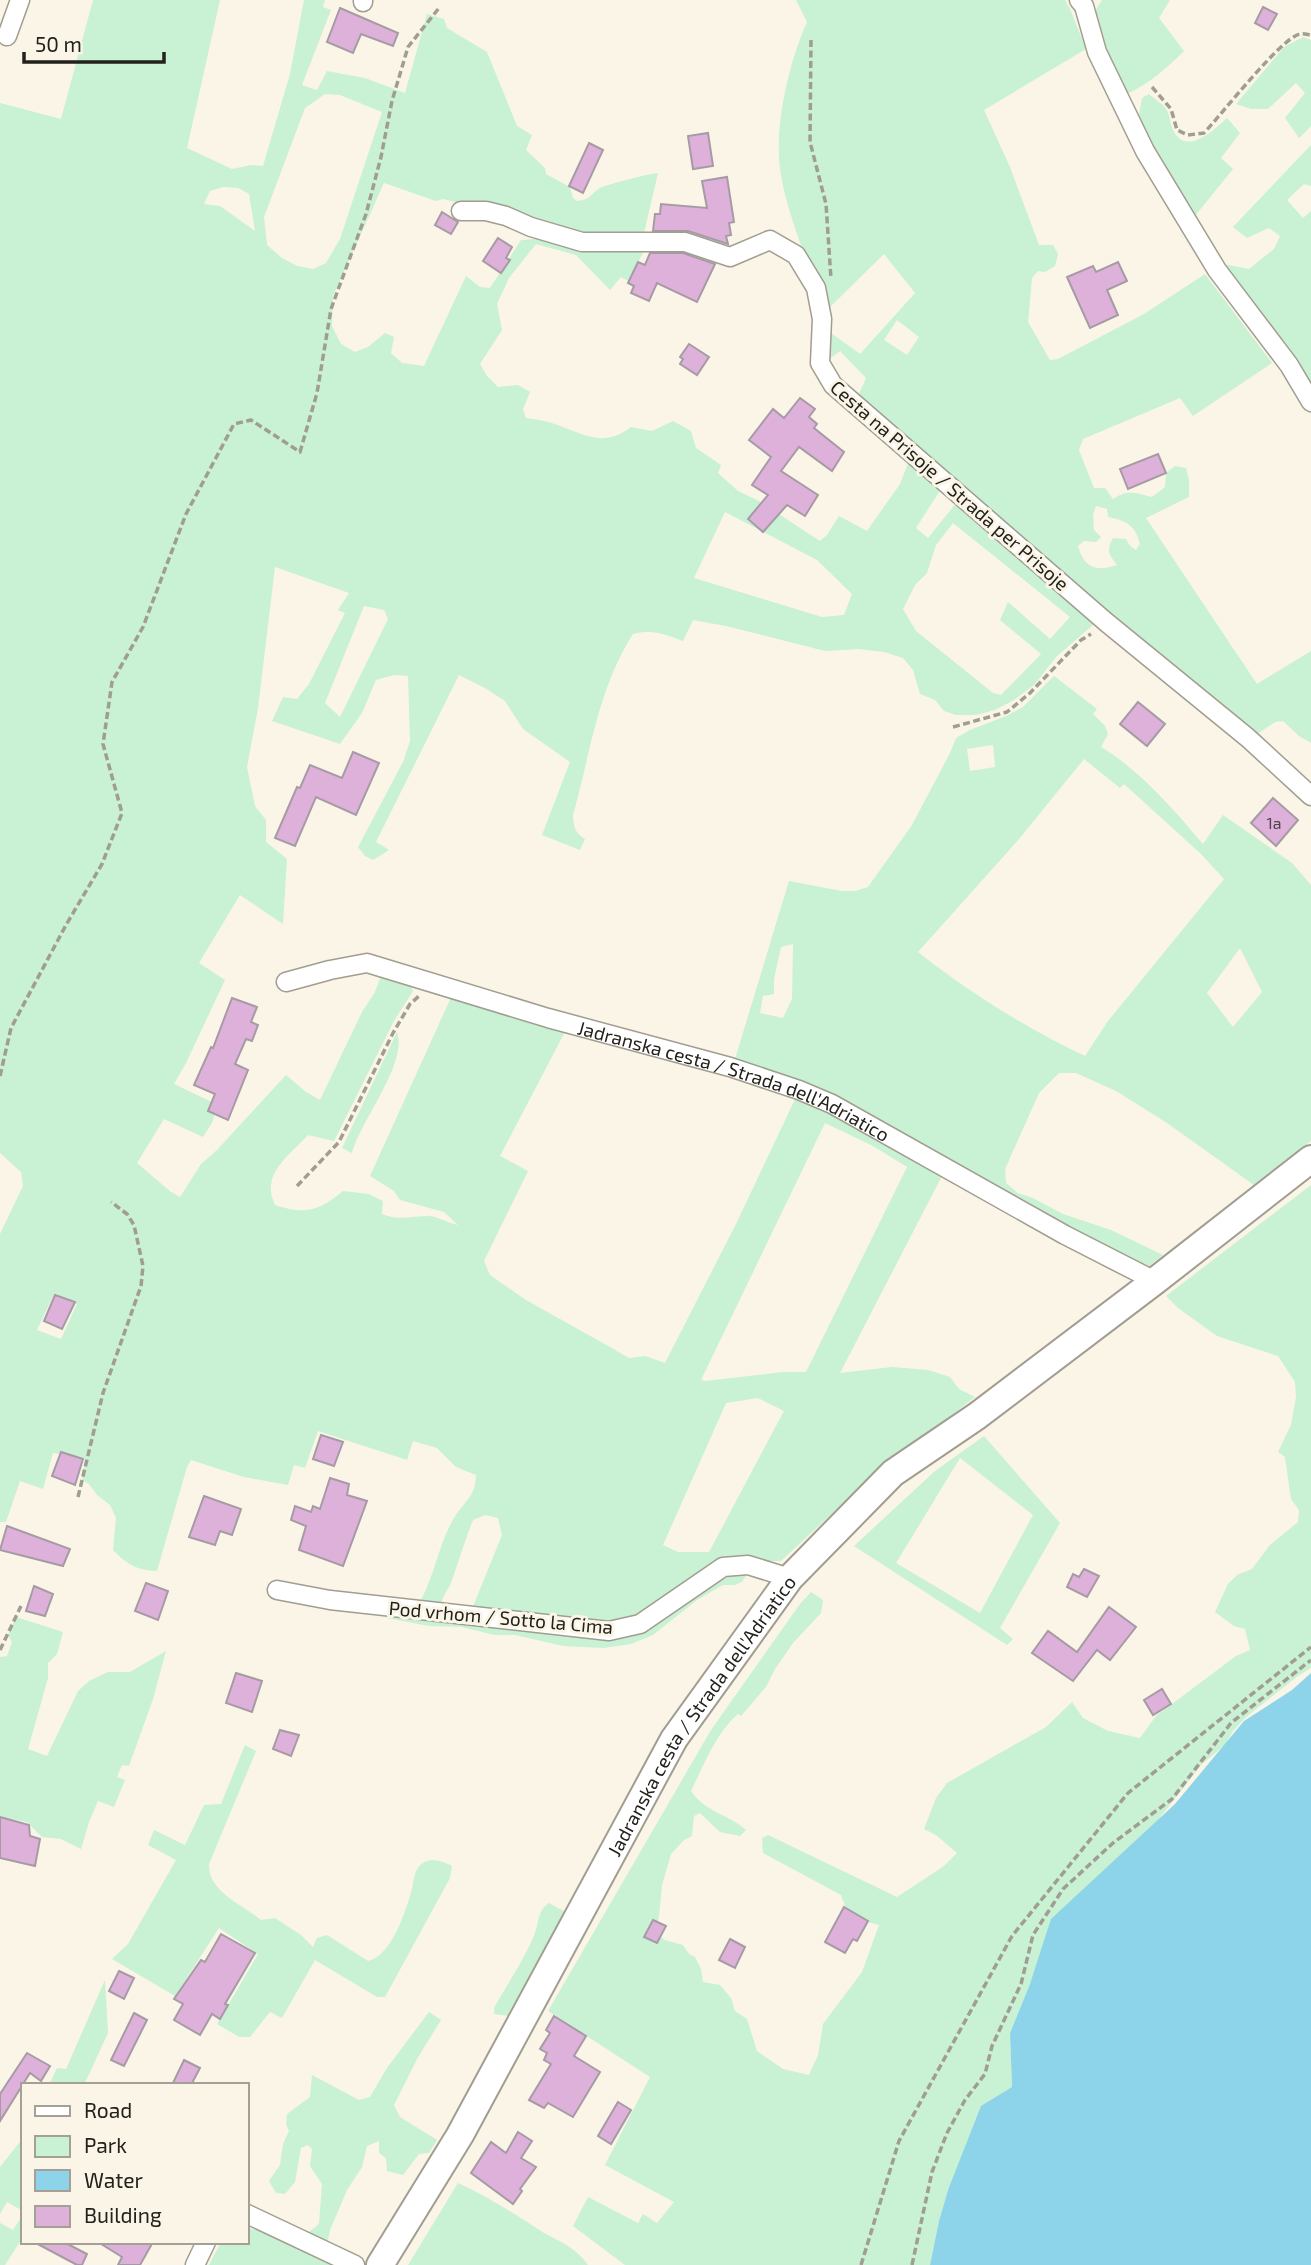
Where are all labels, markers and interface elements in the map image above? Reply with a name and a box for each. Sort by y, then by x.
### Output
scale bar [24,21,164,65]
text: 50 m [35,31,82,56]
street label: Cesta na Prisoje / Strada per Prisoje [826,375,1074,595]
house number: 1a [1266,813,1282,832]
street label: Jadranska cesta / Strada dell'Adriatico [575,1015,894,1146]
street label: Jadranska cesta / Strada dell'Adriatico [602,1571,800,1860]
street label: Pod vrhom / Sotto la Cima [388,1596,614,1638]
legend [21,2083,248,2244]
text: Road [84,2097,132,2122]
text: Park [84,2132,127,2157]
text: Water [84,2167,143,2192]
text: Building [84,2202,162,2227]

